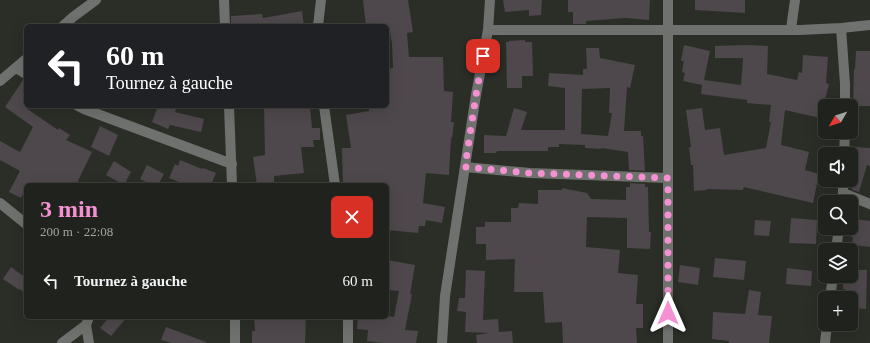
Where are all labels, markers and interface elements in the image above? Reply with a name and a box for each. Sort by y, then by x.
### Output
pin [466,39,500,73]
icon: left [40,40,92,92]
text: 60 m [106,40,164,71]
icon: arrive [472,45,494,67]
text: Tournez à gauche [106,73,233,93]
north arrow [818,99,858,139]
map controls [818,99,858,331]
button: sound [818,147,858,187]
button: search [818,195,858,235]
text: 3 min [40,196,98,222]
button: close [331,196,373,238]
text: 200 m · 22:08 [40,224,113,239]
button: layers [818,243,858,283]
icon: left [40,270,62,292]
text: Tournez à gauche [74,273,187,289]
text: 60 m [343,273,373,289]
button: + [818,291,858,331]
position arrow [647,292,689,334]

